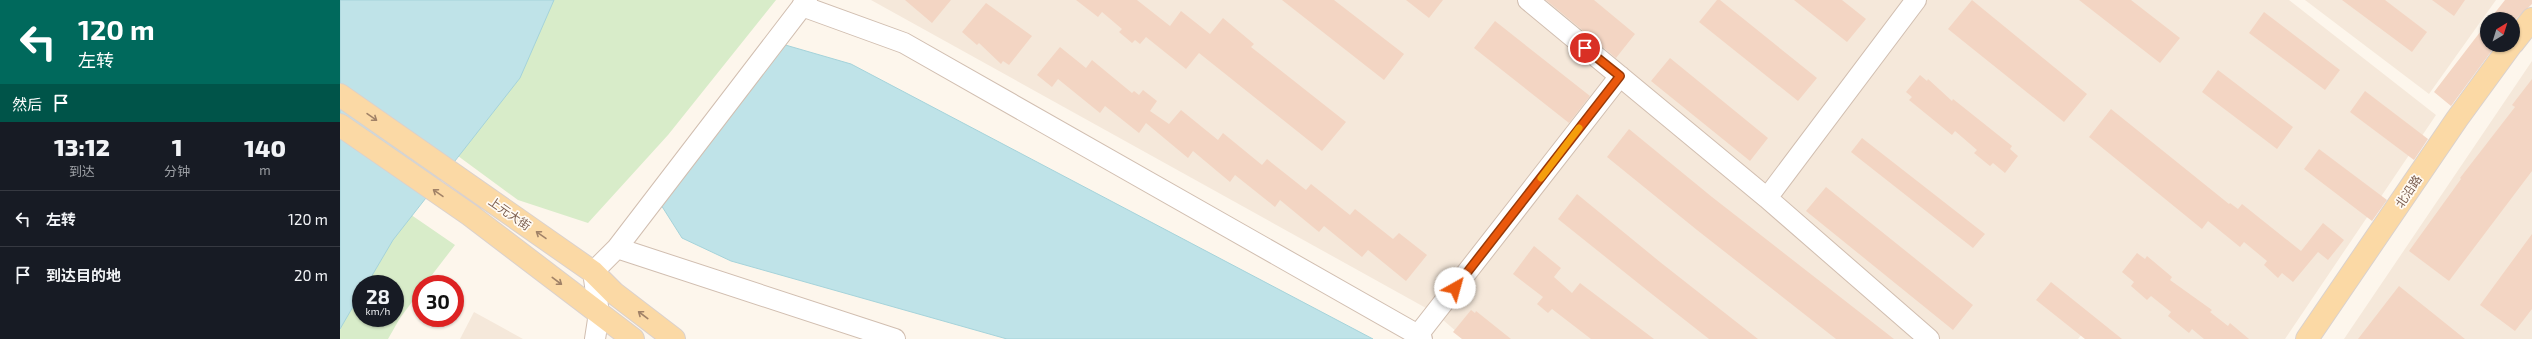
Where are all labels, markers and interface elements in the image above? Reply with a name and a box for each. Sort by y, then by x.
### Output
text: 120 m [78,12,155,46]
north arrow [2480,12,2520,52]
map controls [2480,12,2520,52]
icon: left [12,16,64,68]
pin [1568,31,1602,65]
icon: arrive [1574,37,1596,59]
text: 左转 [78,49,114,71]
icon: arrive [50,92,72,114]
text: 然后 [12,95,42,113]
one-way arrow [366,113,377,121]
text: 13:12 [54,132,110,161]
text: 1 [172,132,182,161]
text: 140 [244,133,286,162]
text: m [259,162,271,178]
text: 到达 [69,163,95,179]
text: 分钟 [164,163,190,179]
street label: 北沿路 [2392,172,2424,210]
one-way arrow [433,189,444,197]
street label: 上元大街 [486,193,534,233]
icon: left [12,208,34,230]
text: 左转 [46,210,76,228]
text: 120 m [288,210,328,228]
one-way arrow [536,231,547,239]
icon: arrive [12,264,34,286]
text: 到达目的地 [46,266,121,284]
text: 20 m [294,266,328,284]
position arrow [1434,267,1476,309]
speed limit sign: 30 [412,275,464,327]
one-way arrow [551,277,562,285]
text: 28 [366,284,390,308]
text: km/h [366,305,390,317]
one-way arrow [637,311,648,320]

